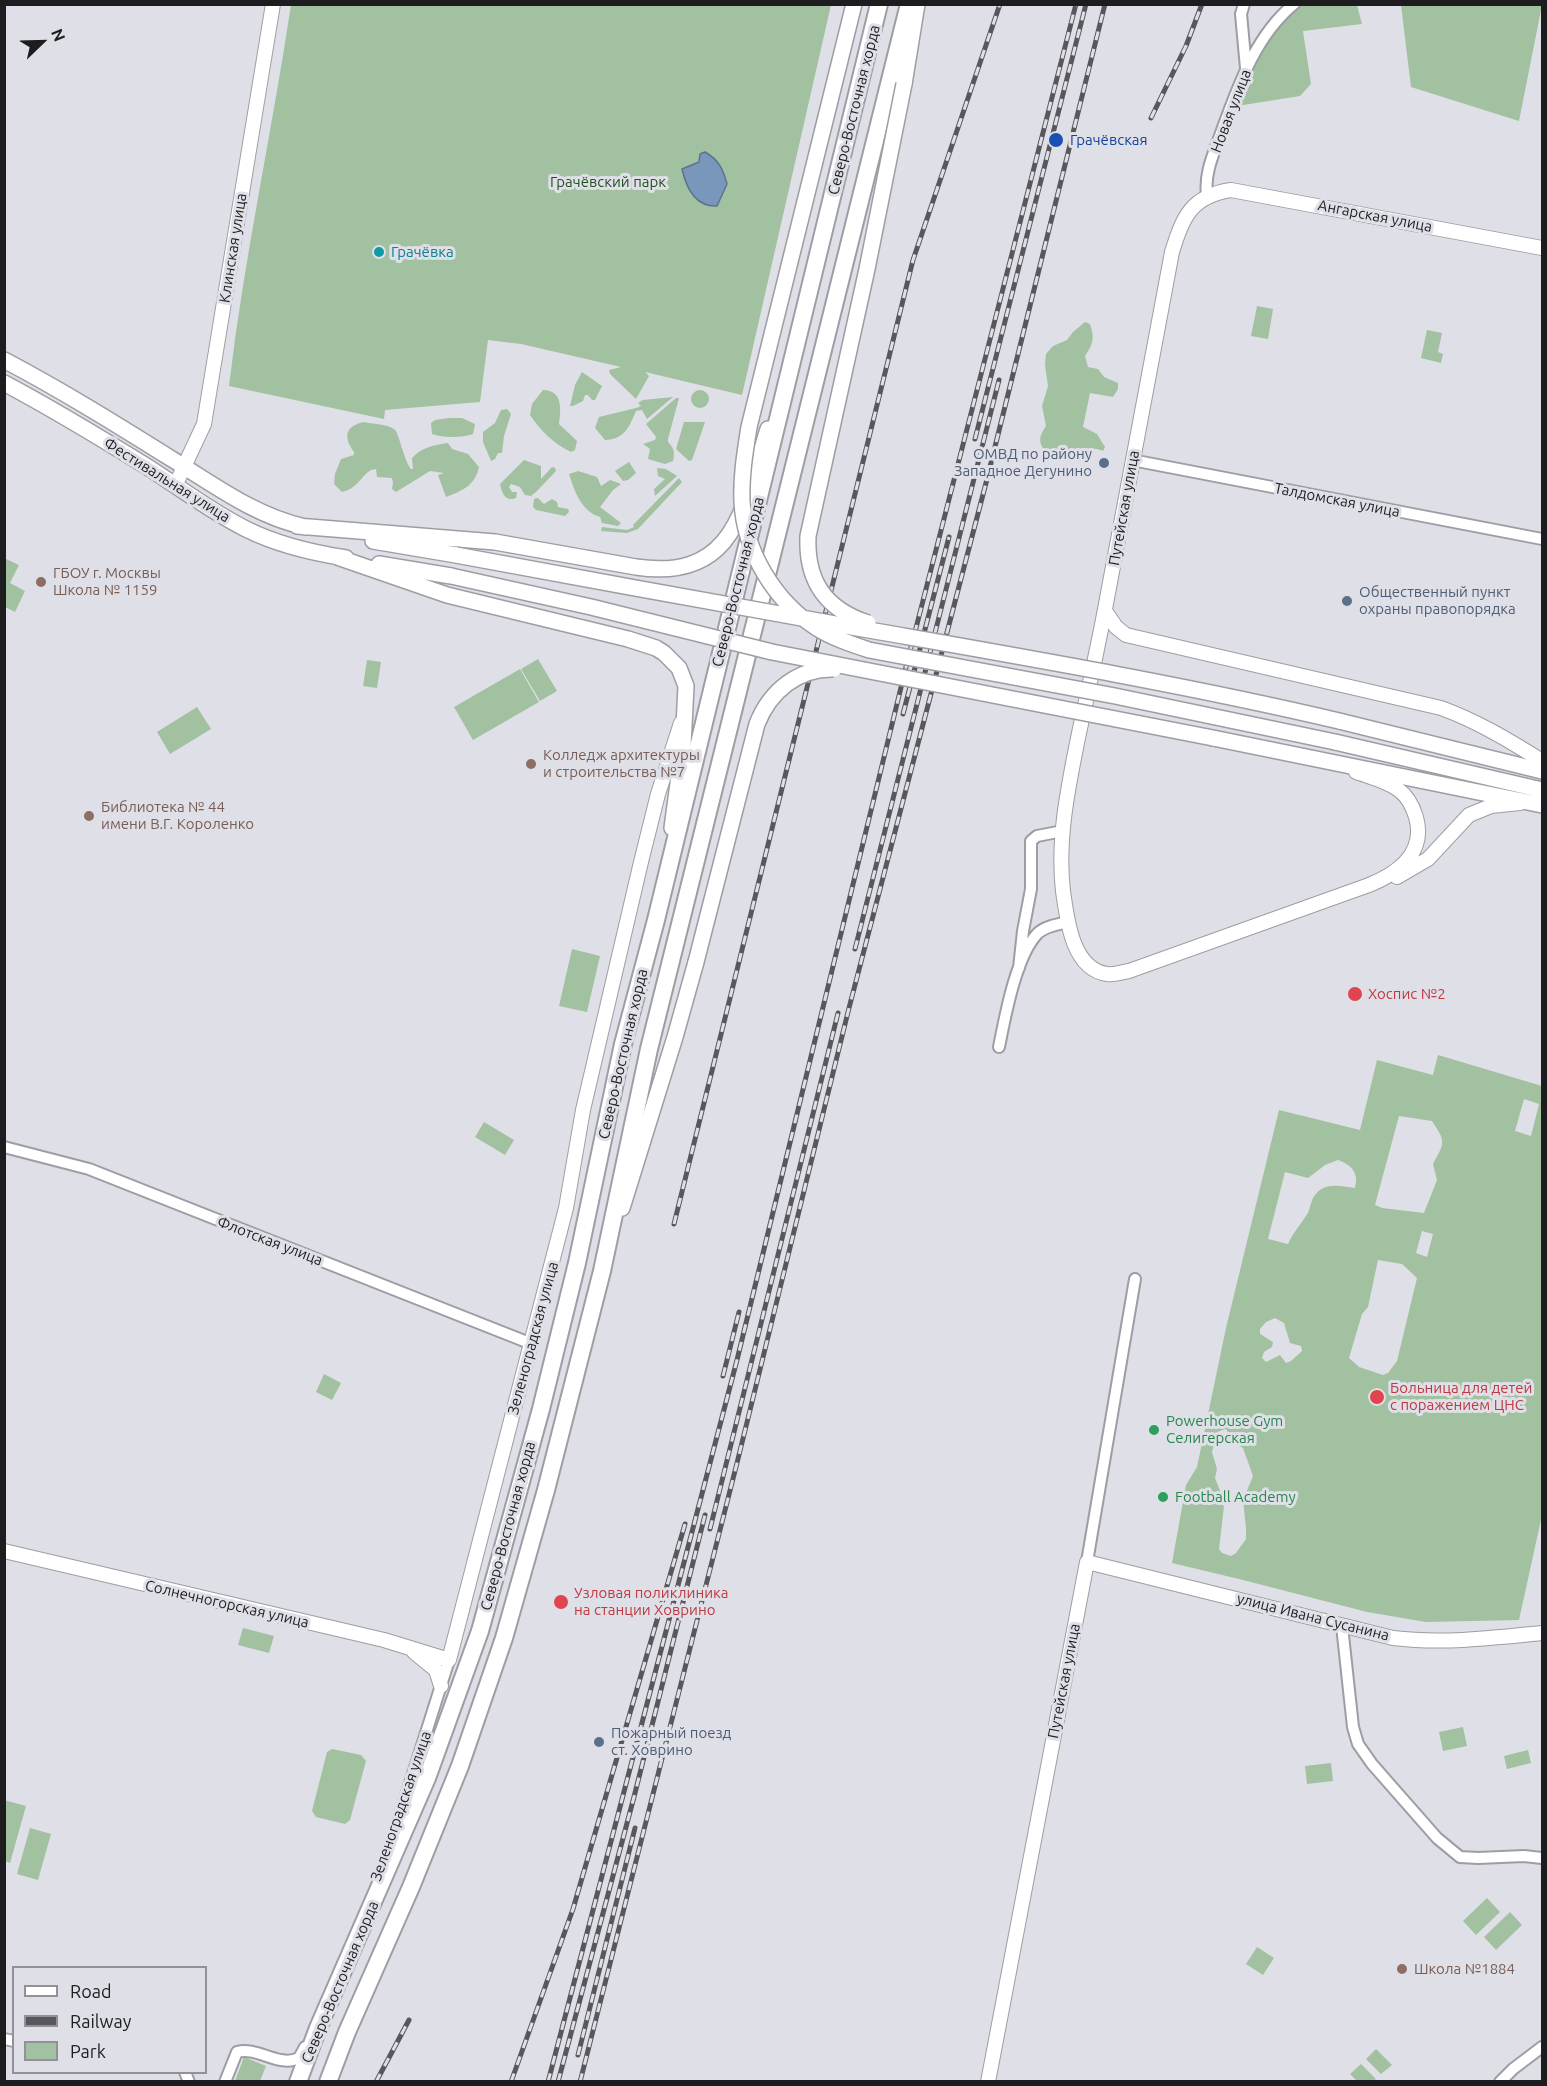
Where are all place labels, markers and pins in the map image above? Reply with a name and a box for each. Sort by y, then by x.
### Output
marker: Грачёвская [1047,131,1065,149]
place label: Грачёвская [1070,131,1148,149]
place label: Грачёвка [391,243,454,261]
marker: Грачёвка [372,245,386,259]
place label: ОМВД по району Западное Дегунино [954,445,1092,480]
marker: ОМВД по району Западное Дегунино [1097,456,1111,470]
place label: ГБОУ г. Москвы Школа № 1159 [53,564,161,599]
marker: ГБОУ г. Москвы Школа № 1159 [34,575,48,589]
place label: Общественный пункт охраны правопорядка [1359,583,1516,618]
marker: Общественный пункт охраны правопорядка [1340,594,1354,608]
place label: Колледж архитектуры и строительства №7 [543,746,700,781]
marker: Колледж архитектуры и строительства №7 [524,757,538,771]
place label: Библиотека № 44 имени В.Г. Короленко [101,798,254,833]
marker: Библиотека № 44 имени В.Г. Короленко [82,809,96,823]
marker: Хоспис №2 [1346,985,1364,1003]
place label: Хоспис №2 [1368,985,1446,1003]
place label: Больница для детей с поражением ЦНС [1390,1379,1532,1414]
marker: Больница для детей с поражением ЦНС [1368,1388,1386,1406]
place label: Powerhouse Gym Селигерская [1166,1412,1283,1447]
marker: Powerhouse Gym Селигерская [1147,1423,1161,1437]
place label: Football Academy [1175,1488,1296,1506]
marker: Football Academy [1156,1490,1170,1504]
place label: Узловая поликлиника на станции Ховрино [574,1584,728,1619]
marker: Узловая поликлиника на станции Ховрино [552,1593,570,1611]
place label: Пожарный поезд ст. Ховрино [611,1724,731,1759]
marker: Пожарный поезд ст. Ховрино [592,1735,606,1749]
place label: Школа №1884 [1414,1960,1515,1978]
marker: Школа №1884 [1395,1962,1409,1976]

